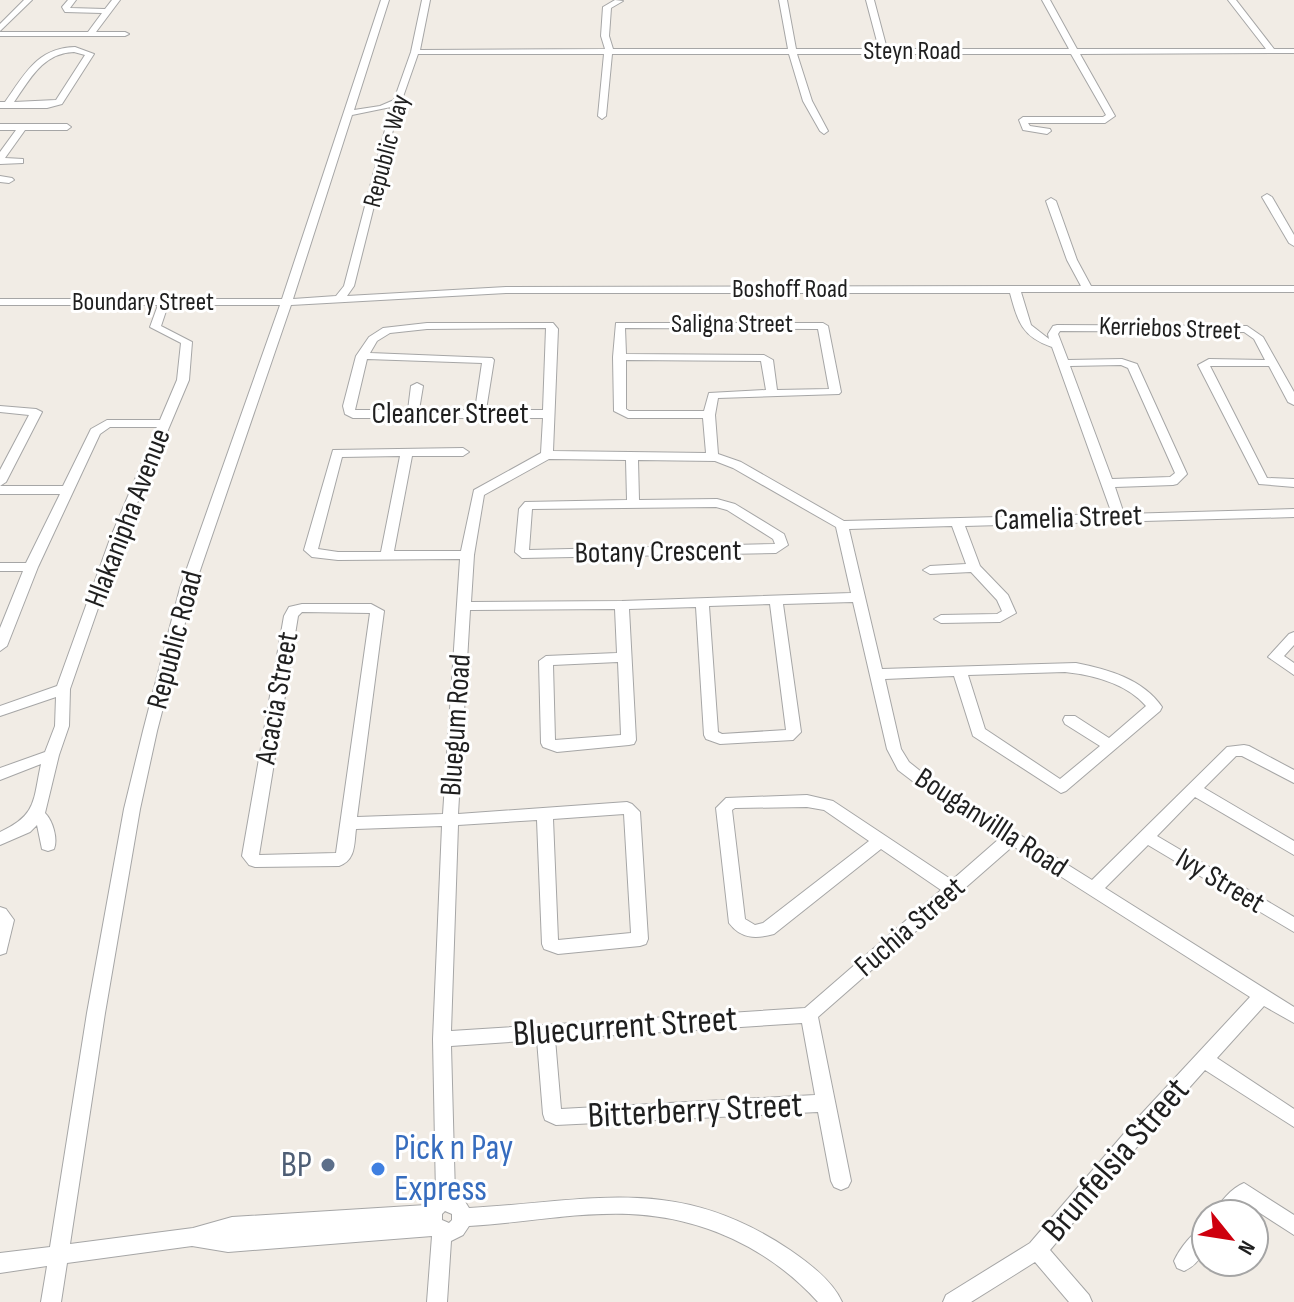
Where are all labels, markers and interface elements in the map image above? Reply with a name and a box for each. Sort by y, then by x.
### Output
street label: Steyn Road [863,36,961,67]
street label: Republic Way [357,91,417,211]
street label: Boshoff Road [732,274,848,305]
street label: Boundary Street [72,287,214,318]
street label: Saligna Street [671,309,793,340]
street label: Kerriebos Street [1099,311,1242,347]
street label: Cleancer Street [371,396,529,432]
street label: Hlakanipha Avenue [77,423,179,613]
street label: Camelia Street [993,497,1143,539]
street label: Botany Crescent [574,533,742,571]
street label: Republic Road [139,567,211,713]
street label: Acacia Street [247,629,306,768]
street label: Bluegum Road [433,653,479,797]
street label: Bouganvillla Road [908,760,1074,886]
street label: Ivy Street [1169,841,1271,921]
street label: Fuchia Street [848,869,972,985]
street label: Bluecurrent Street [511,998,739,1056]
street label: Brunfelsia Street [1033,1069,1199,1251]
street label: Bitterberry Street [586,1084,804,1138]
place label: Pick n Pay Express [394,1127,513,1211]
place label: BP [281,1144,312,1187]
marker: BP [319,1156,337,1174]
marker: Pick n Pay Express [369,1160,387,1178]
north arrow [1190,1198,1270,1278]
text: N [1231,1235,1261,1259]

